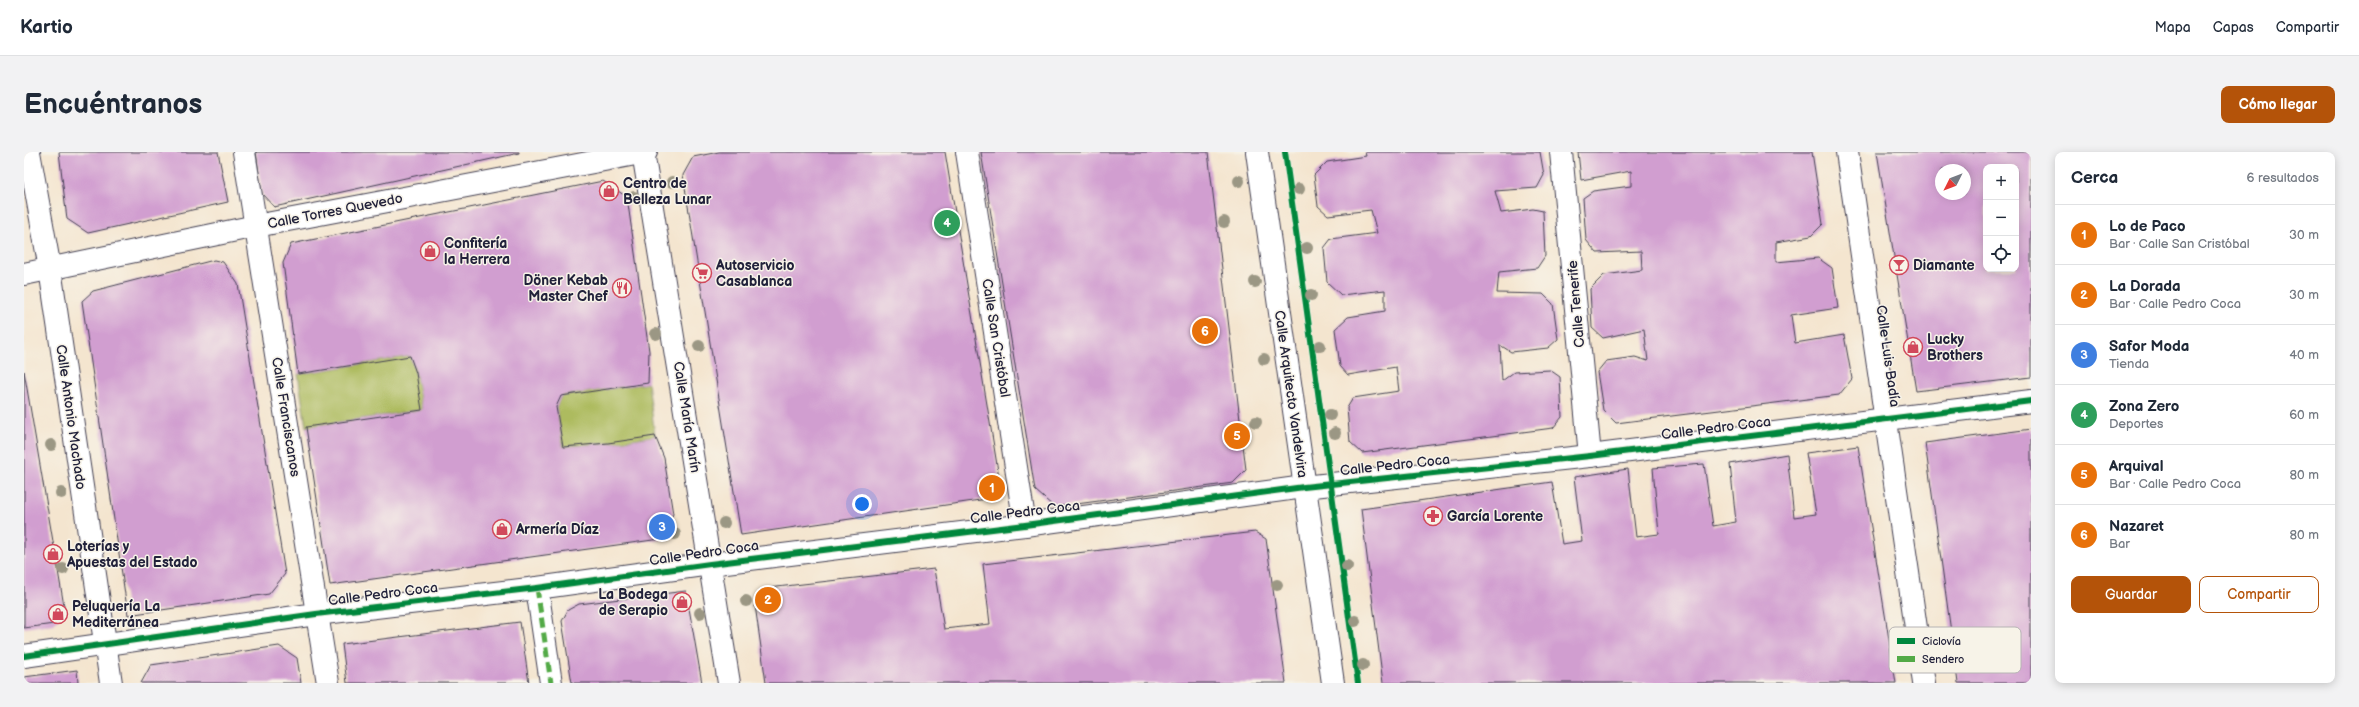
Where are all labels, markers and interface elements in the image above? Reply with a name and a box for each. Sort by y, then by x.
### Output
text: Kartio [20,16,73,39]
text: Mapa [2155,19,2191,36]
text: Capas [2213,19,2254,36]
text: Compartir [2276,19,2339,36]
button: Cómo llegar [2221,86,2335,123]
text: Encuéntranos [24,88,202,121]
north arrow [1935,164,1971,200]
map controls [1983,164,2019,272]
button: + [1983,164,2019,200]
text: Cerca [2071,168,2118,188]
text: 6 resultados [2247,170,2319,186]
place label: Centro de Belleza Lunar [623,175,712,208]
shop icon: Centro de Belleza Lunar [598,180,620,202]
street label: Calle Torres Quevedo [266,190,404,232]
button: − [1983,200,2019,236]
pin: 4 [934,208,960,238]
text: Lo de Paco [2109,217,2186,236]
text: 1 [2081,227,2087,243]
text: 30 m [2289,227,2319,243]
place label: Confitería la Herrera [444,235,510,268]
button: locate [1983,236,2019,272]
text: Bar · Calle San Cristóbal [2109,236,2250,252]
shop icon: Confitería la Herrera [419,240,441,262]
bar icon: Diamante [1888,254,1910,276]
place label: Autoservicio Casablanca [715,257,794,290]
place label: Diamante [1913,257,1975,274]
street label: Calle Tenerife [1564,260,1588,348]
supermarket icon: Autoservicio Casablanca [691,262,713,284]
place label: Döner Kebab Master Chef [524,272,609,305]
restaurant icon: Döner Kebab Master Chef [611,277,633,299]
street label: Calle San Cristóbal [978,277,1014,399]
text: La Dorada [2109,277,2181,296]
text: 2 [2080,287,2088,303]
text: 30 m [2289,287,2319,303]
text: Bar · Calle Pedro Coca [2109,296,2241,312]
street label: Calle Luis Badía [1872,304,1904,408]
street label: Calle Arquitecto Vandelvira [1271,309,1311,479]
pin: 6 [1192,316,1218,346]
place label: Lucky Brothers [1927,331,1983,364]
shop icon: Lucky Brothers [1902,336,1924,358]
text: Safor Moda [2109,337,2189,356]
street label: Calle Antonio Machado [52,343,90,491]
text: 3 [2080,347,2088,363]
text: 40 m [2289,347,2319,363]
street label: Calle Franciscanos [268,356,304,478]
text: Tienda [2109,356,2149,372]
street label: Calle María Marín [670,360,704,474]
text: Zona Zero [2109,397,2179,416]
text: 4 [2080,407,2088,423]
text: 60 m [2289,407,2319,423]
street label: Calle Pedro Coca [1660,413,1772,443]
text: Deportes [2109,416,2164,432]
pin: 5 [1224,421,1250,451]
street label: Calle Pedro Coca [1339,451,1451,479]
text: Arquival [2109,457,2163,476]
text: 5 [2080,467,2088,483]
text: 80 m [2290,467,2319,483]
pin: 1 [979,473,1005,503]
text: Bar · Calle Pedro Coca [2109,476,2241,492]
your location [852,494,872,514]
street label: Calle Pedro Coca [969,497,1081,527]
pharmacy icon: García Lorente [1422,505,1444,527]
place label: García Lorente [1447,508,1543,525]
pin: 3 [649,512,675,542]
text: Nazaret [2109,517,2164,536]
shop icon: Armería Díaz [491,518,513,540]
place label: Armería Díaz [515,521,599,538]
text: 6 [2080,527,2088,543]
text: 80 m [2290,527,2319,543]
text: Bar [2109,536,2130,552]
street label: Calle Pedro Coca [648,537,760,569]
place label: Loterías y Apuestas del Estado [66,538,197,571]
shop icon: Loterías y Apuestas del Estado [42,543,64,565]
button: Guardar [2071,576,2191,613]
button: Compartir [2199,576,2319,613]
street label: Calle Pedro Coca [327,579,439,609]
pin: 2 [755,585,781,615]
place label: La Bodega de Serapio [598,586,668,619]
shop icon: La Bodega de Serapio [671,591,693,613]
place label: Peluquería La Mediterránea [72,598,160,631]
shop icon: Peluquería La Mediterránea [47,603,69,625]
legend [1889,627,2021,673]
text: Ciclovía [1922,635,1961,648]
text: Sendero [1922,653,1964,666]

